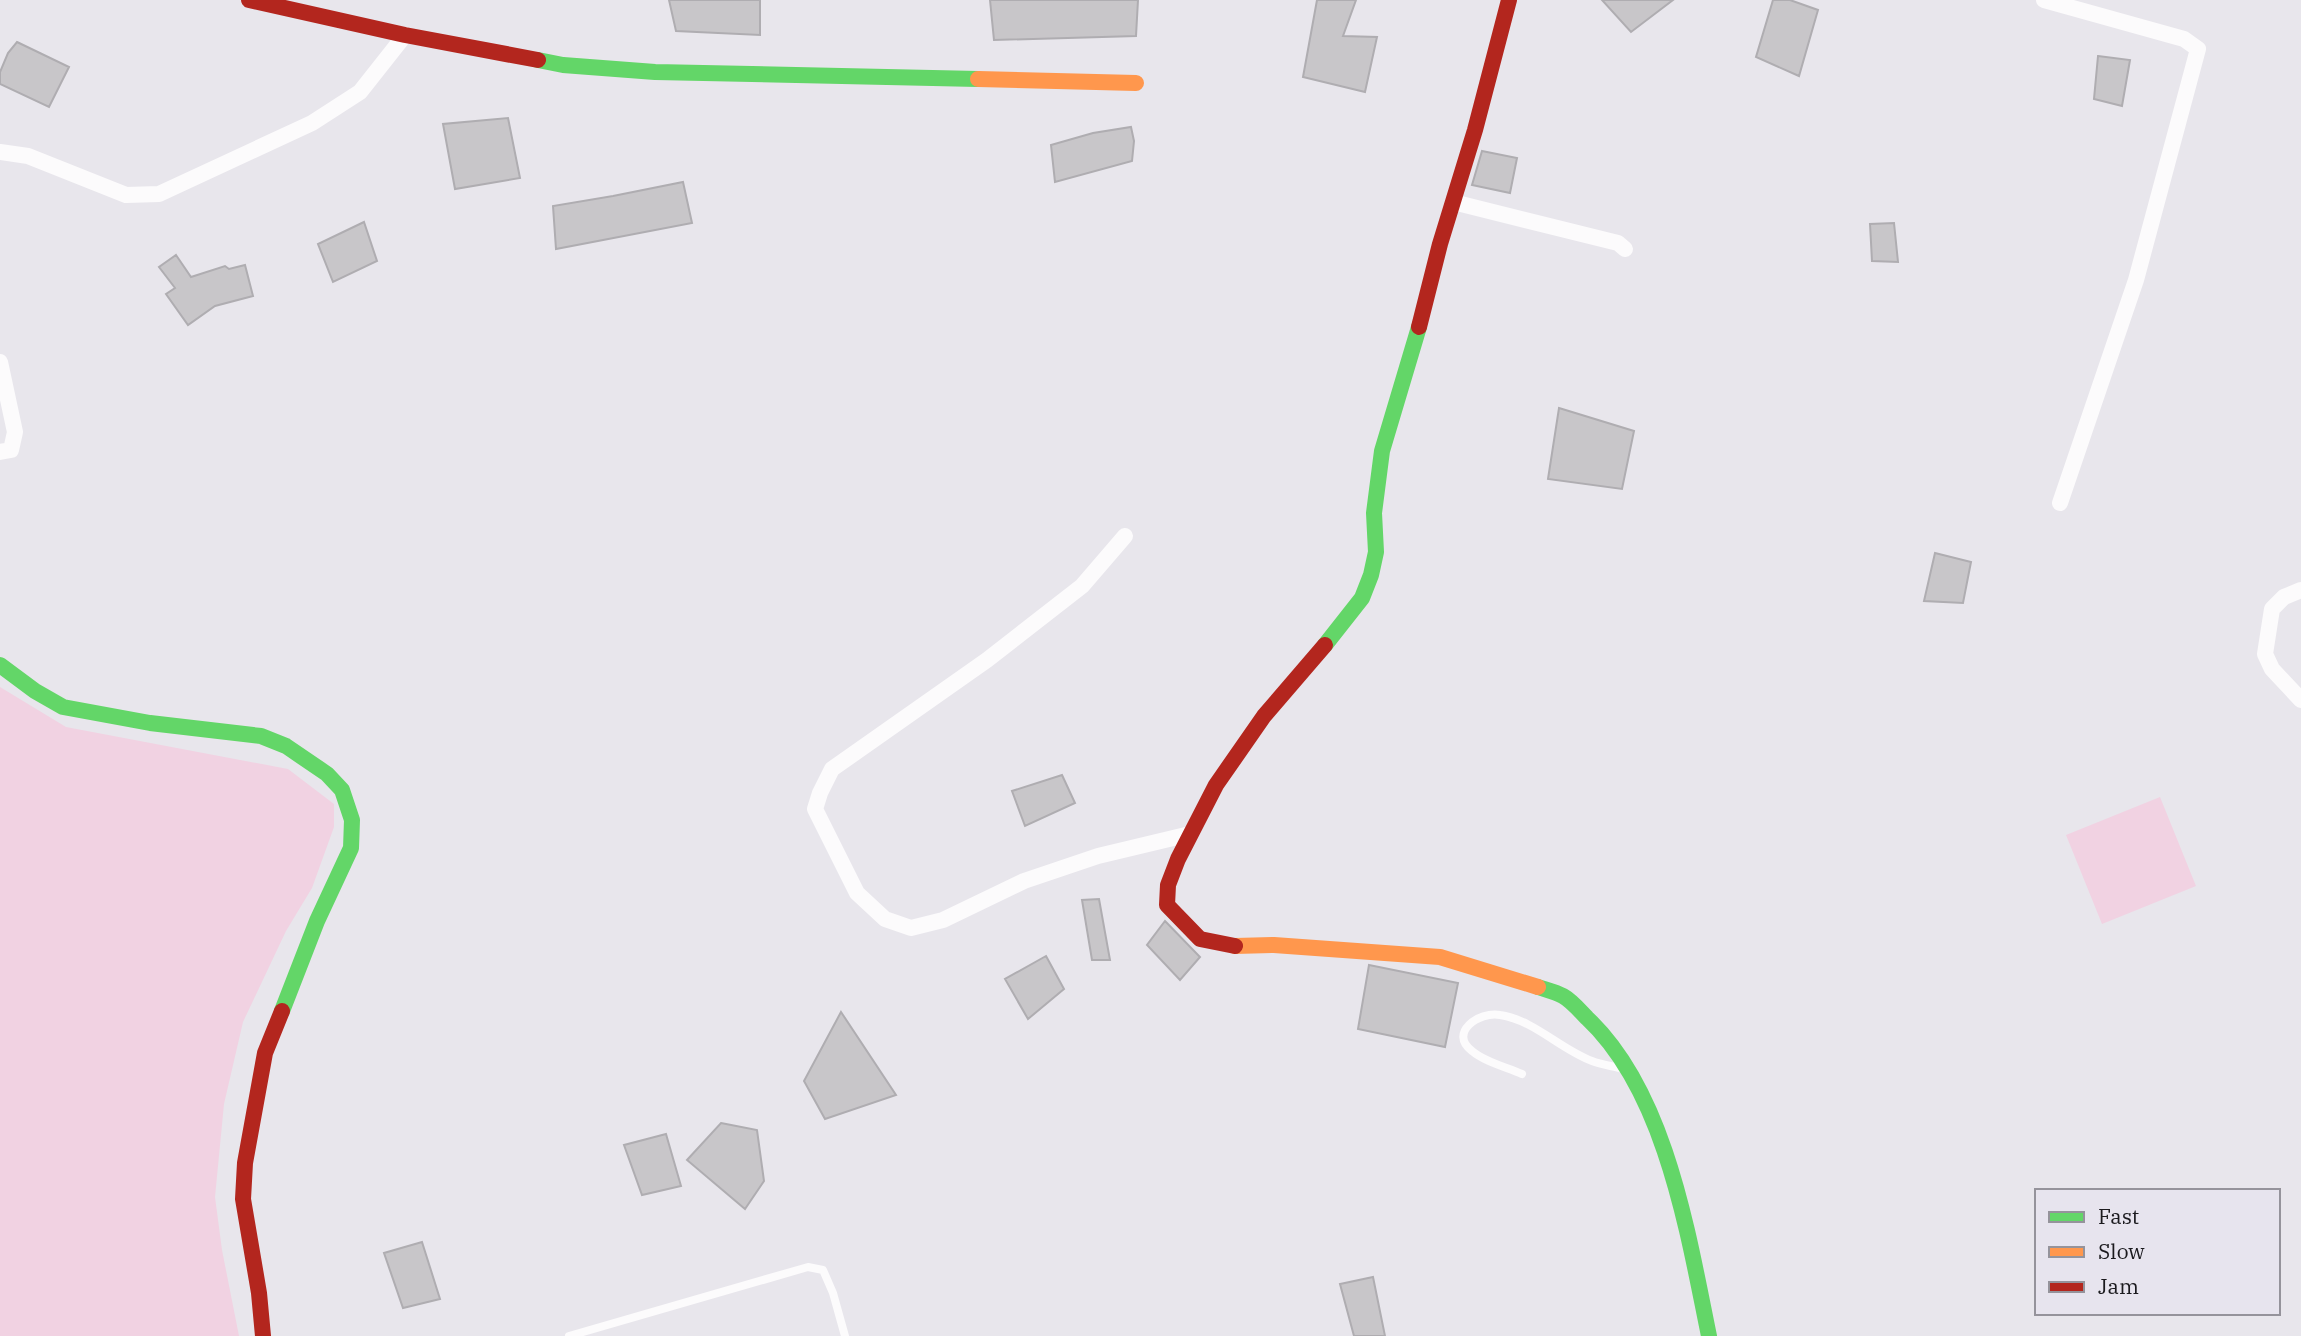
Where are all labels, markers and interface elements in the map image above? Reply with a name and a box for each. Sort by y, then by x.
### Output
legend [2035,1189,2280,1315]
text: Fast [2098,1202,2139,1230]
text: Slow [2098,1237,2145,1265]
text: Jam [2098,1272,2139,1300]

